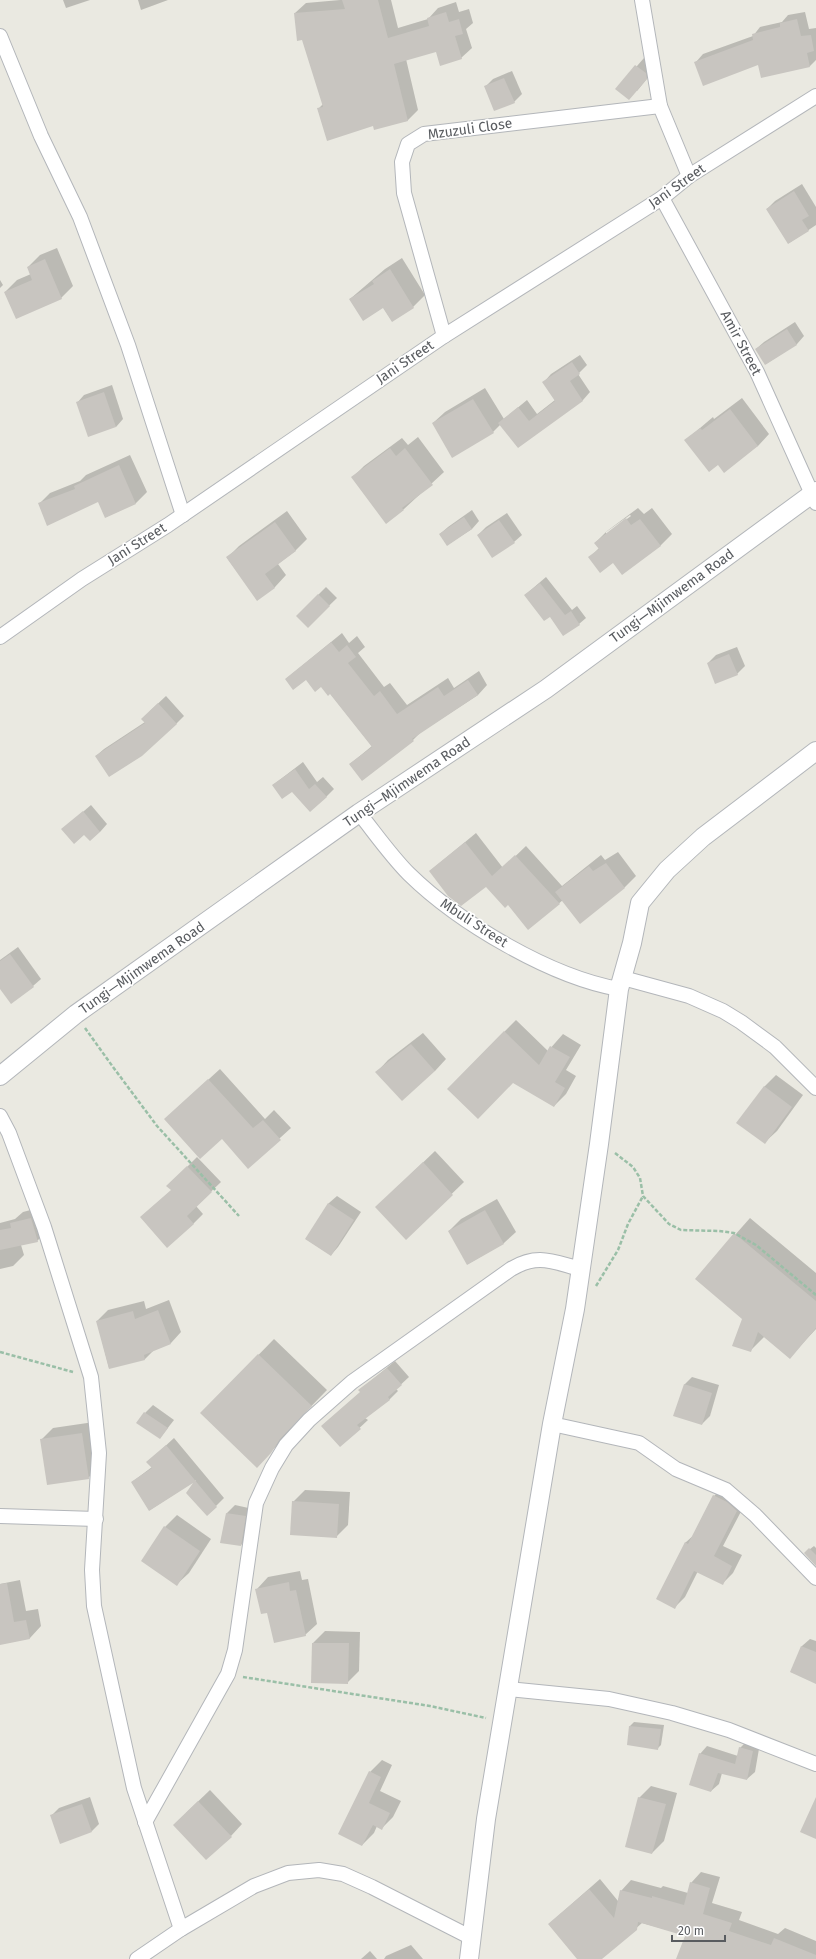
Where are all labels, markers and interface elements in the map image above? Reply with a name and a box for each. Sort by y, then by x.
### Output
street label: Mzuzuli Close [427,115,513,143]
street label: Jani Street [645,160,710,212]
street label: Amir Street [717,308,766,379]
street label: Jani Street [373,336,438,387]
street label: Jani Street [105,519,170,569]
street label: Tungi—Mjimwema Road [607,545,737,647]
street label: Tungi—Mjimwema Road [340,733,474,831]
street label: Mbuli Street [437,895,512,952]
street label: Tungi—Mjimwema Road [76,918,208,1018]
scale bar [672,1917,725,1943]
text: 20 m [678,1924,704,1938]

